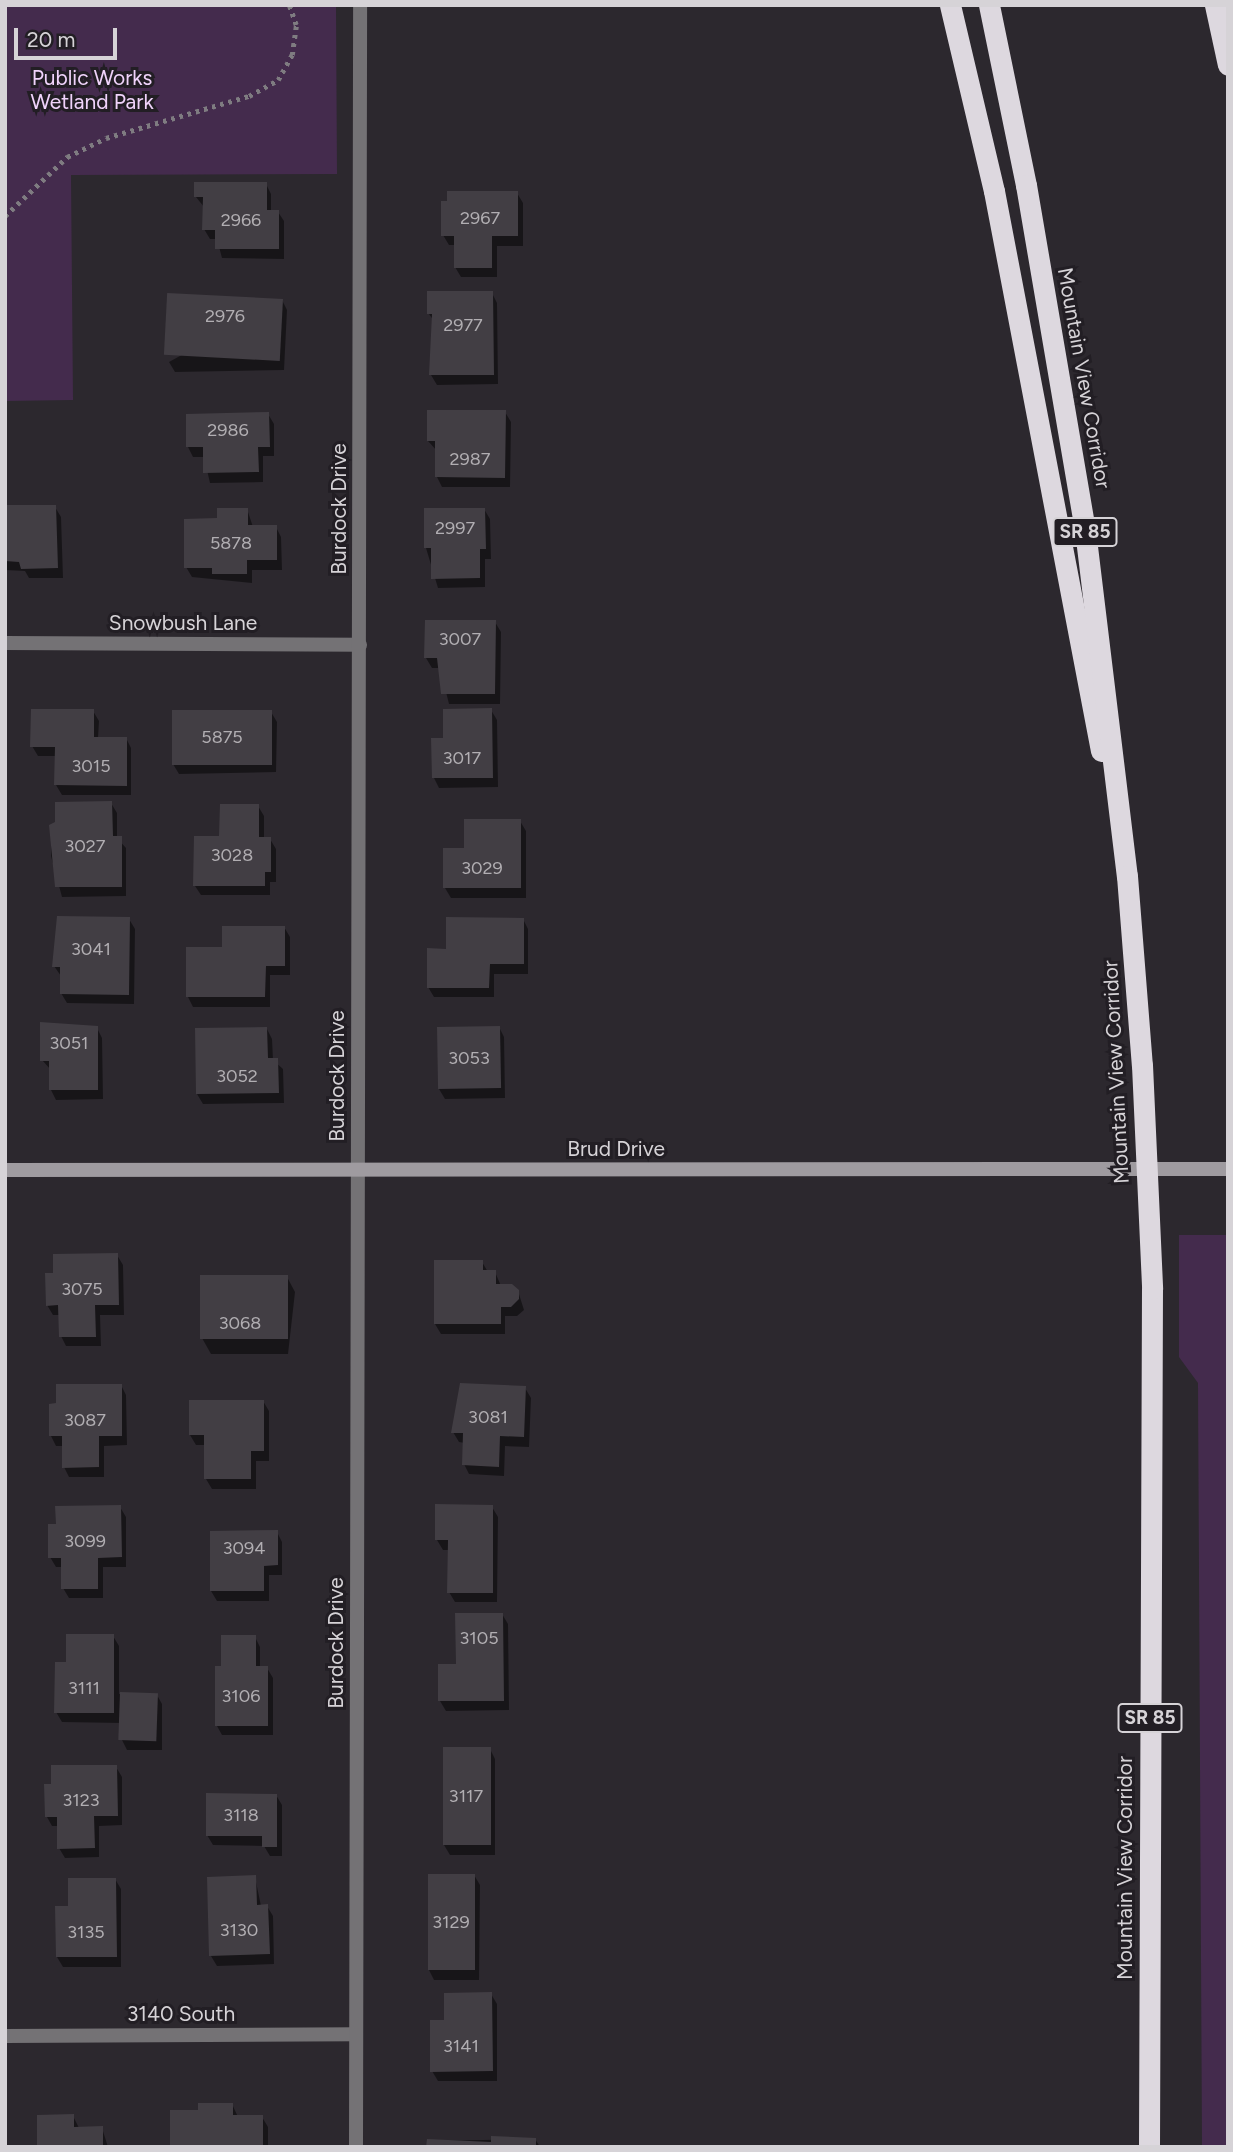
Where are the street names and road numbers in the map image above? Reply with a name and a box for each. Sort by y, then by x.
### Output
street label: Mountain View Corridor [1052,266,1116,490]
street label: Burdock Drive [326,443,352,575]
road number: SR 85 [1052,516,1118,548]
street label: Snowbush Lane [109,610,257,636]
street label: Mountain View Corridor [1098,959,1134,1185]
street label: Burdock Drive [324,1010,350,1142]
street label: Brud Drive [567,1136,665,1162]
street label: Burdock Drive [323,1577,349,1709]
road number: SR 85 [1117,1702,1183,1734]
street label: Mountain View Corridor [1112,1756,1138,1980]
street label: 3140 South [127,2001,235,2027]

